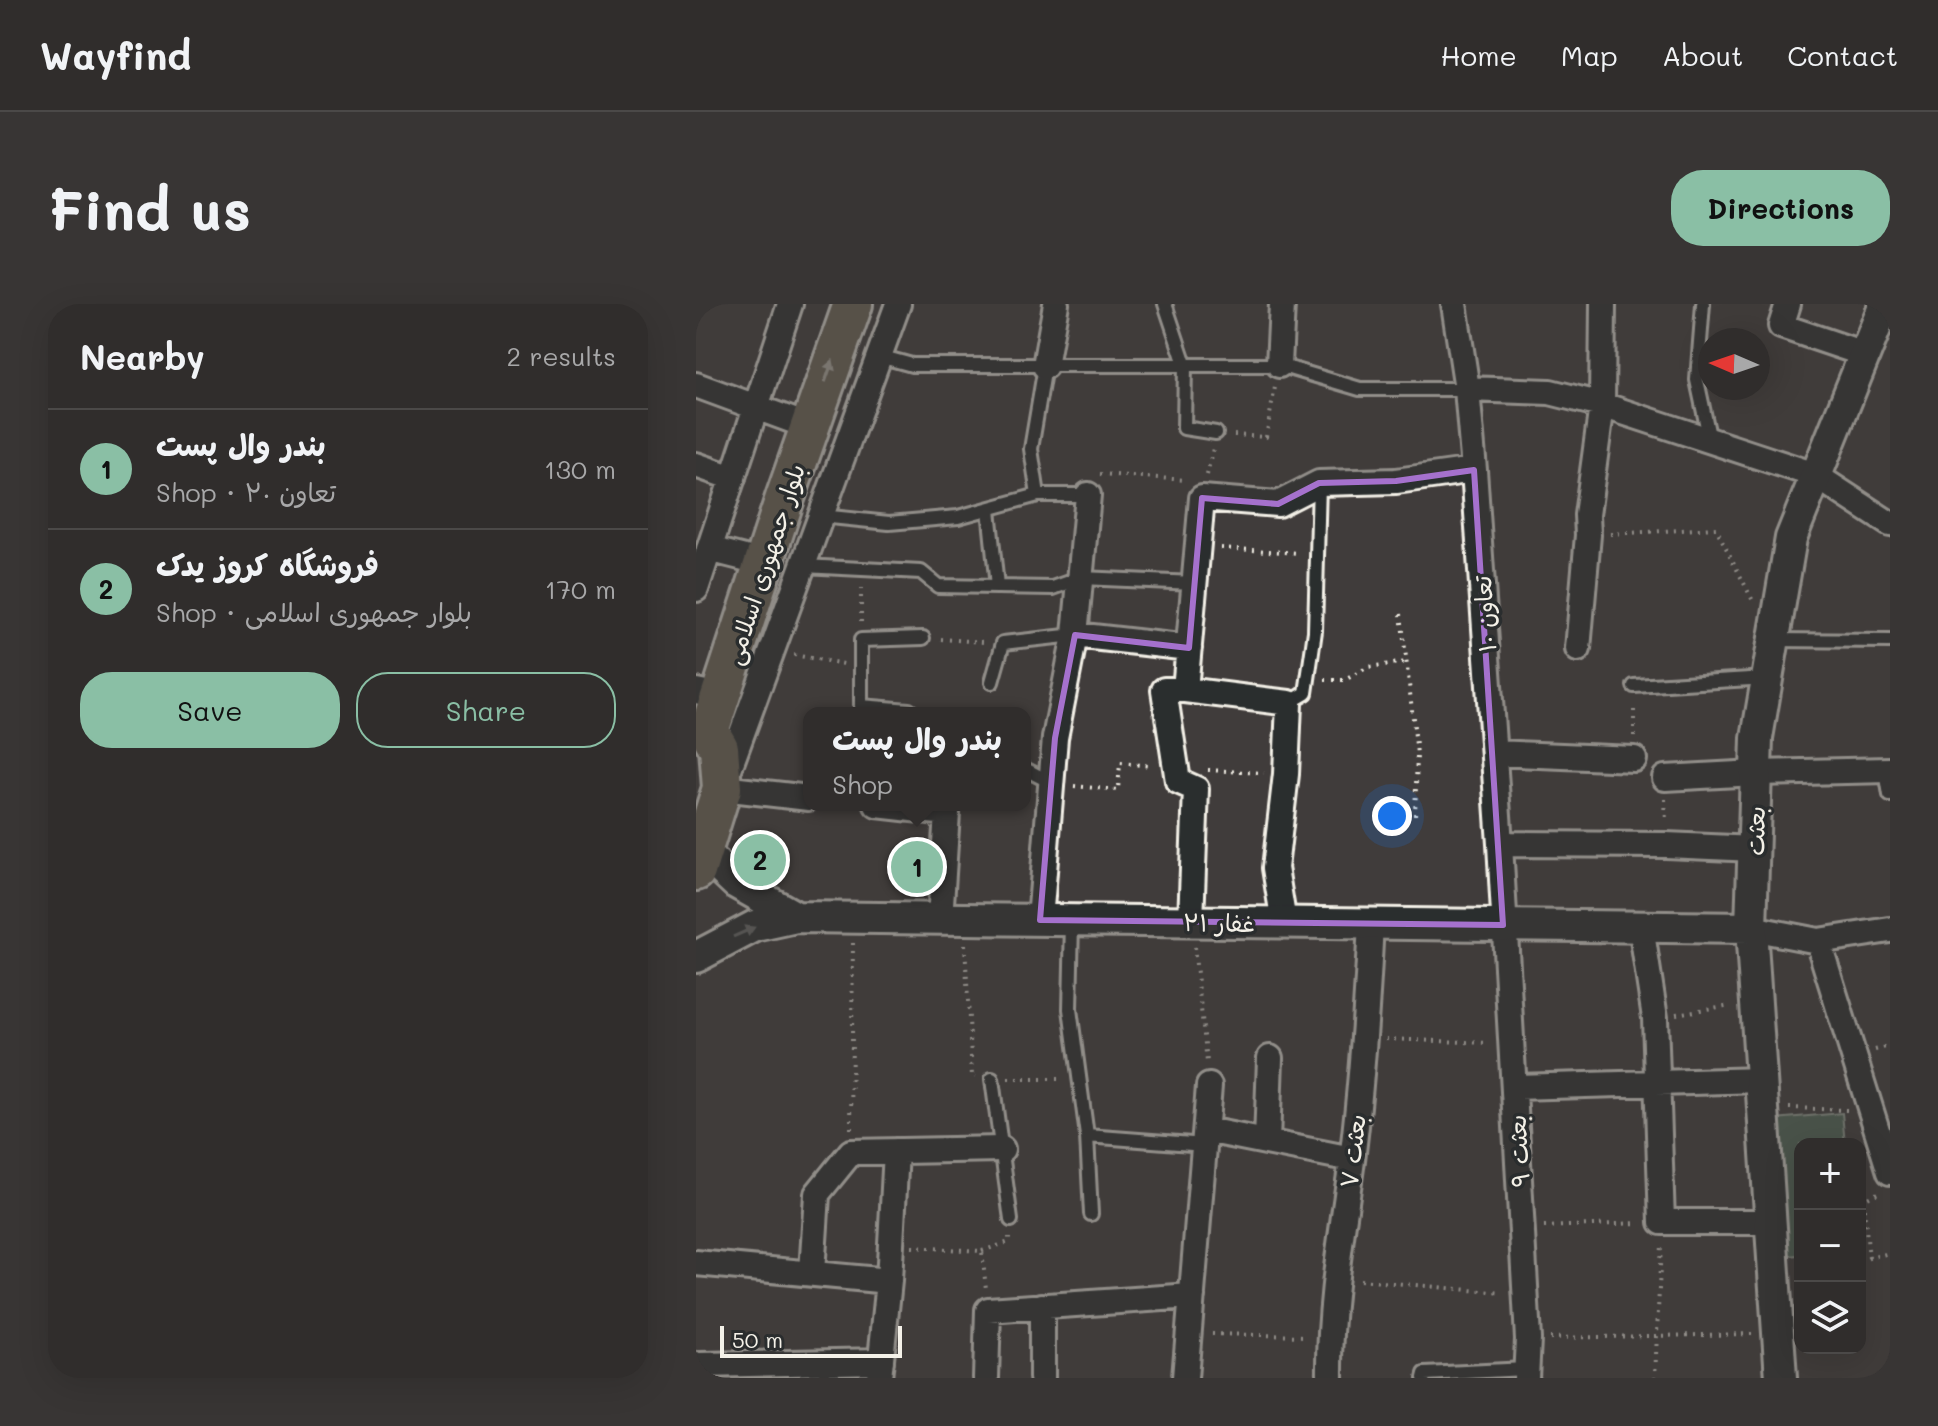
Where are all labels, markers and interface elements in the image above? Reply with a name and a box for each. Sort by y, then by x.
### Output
text: Wayfind [40,30,191,80]
text: Home [1441,37,1517,73]
text: Map [1561,37,1618,73]
text: About [1662,37,1743,73]
text: Contact [1787,37,1898,73]
button: Directions [1671,170,1890,246]
text: Find us [48,172,251,245]
north arrow [1698,328,1770,400]
text: Nearby [80,334,205,379]
text: 2 results [507,339,616,373]
one-way arrow [824,359,836,383]
text: بندر وال پست [156,424,326,464]
text: 1 [100,452,112,486]
text: 130 m [544,452,616,486]
street label: بلوار جمهوری اسلامی [717,460,813,669]
text: Shop · تعاون ۲۰ [156,475,336,509]
text: فروشگاه کروز یدک [156,544,379,584]
text: 2 [99,572,113,606]
text: 170 m [545,572,616,606]
street label: تعاون ۱۰ [1466,574,1502,653]
text: Shop · بلوار جمهوری اسلامی [156,595,472,629]
button: Save [80,672,340,748]
button: Share [356,672,616,748]
popup [803,707,1031,811]
text: بندر وال پست [832,718,1002,758]
text: Shop [832,767,893,801]
your location [1372,796,1412,836]
street label: بعثت [1739,806,1771,856]
pin: 2 [734,830,786,890]
pin: 1 [891,837,943,897]
street label: غفار ۲۱ [1183,906,1255,938]
one-way arrow [732,925,756,938]
street label: بعثت ۷ [1332,1112,1372,1190]
street label: بعثت ۹ [1501,1114,1535,1188]
map controls [1794,1138,1866,1354]
button: + [1794,1138,1866,1210]
button: − [1794,1210,1866,1282]
button: layers [1794,1282,1866,1354]
scale bar [720,1322,902,1358]
text: 50 m [732,1325,783,1354]

